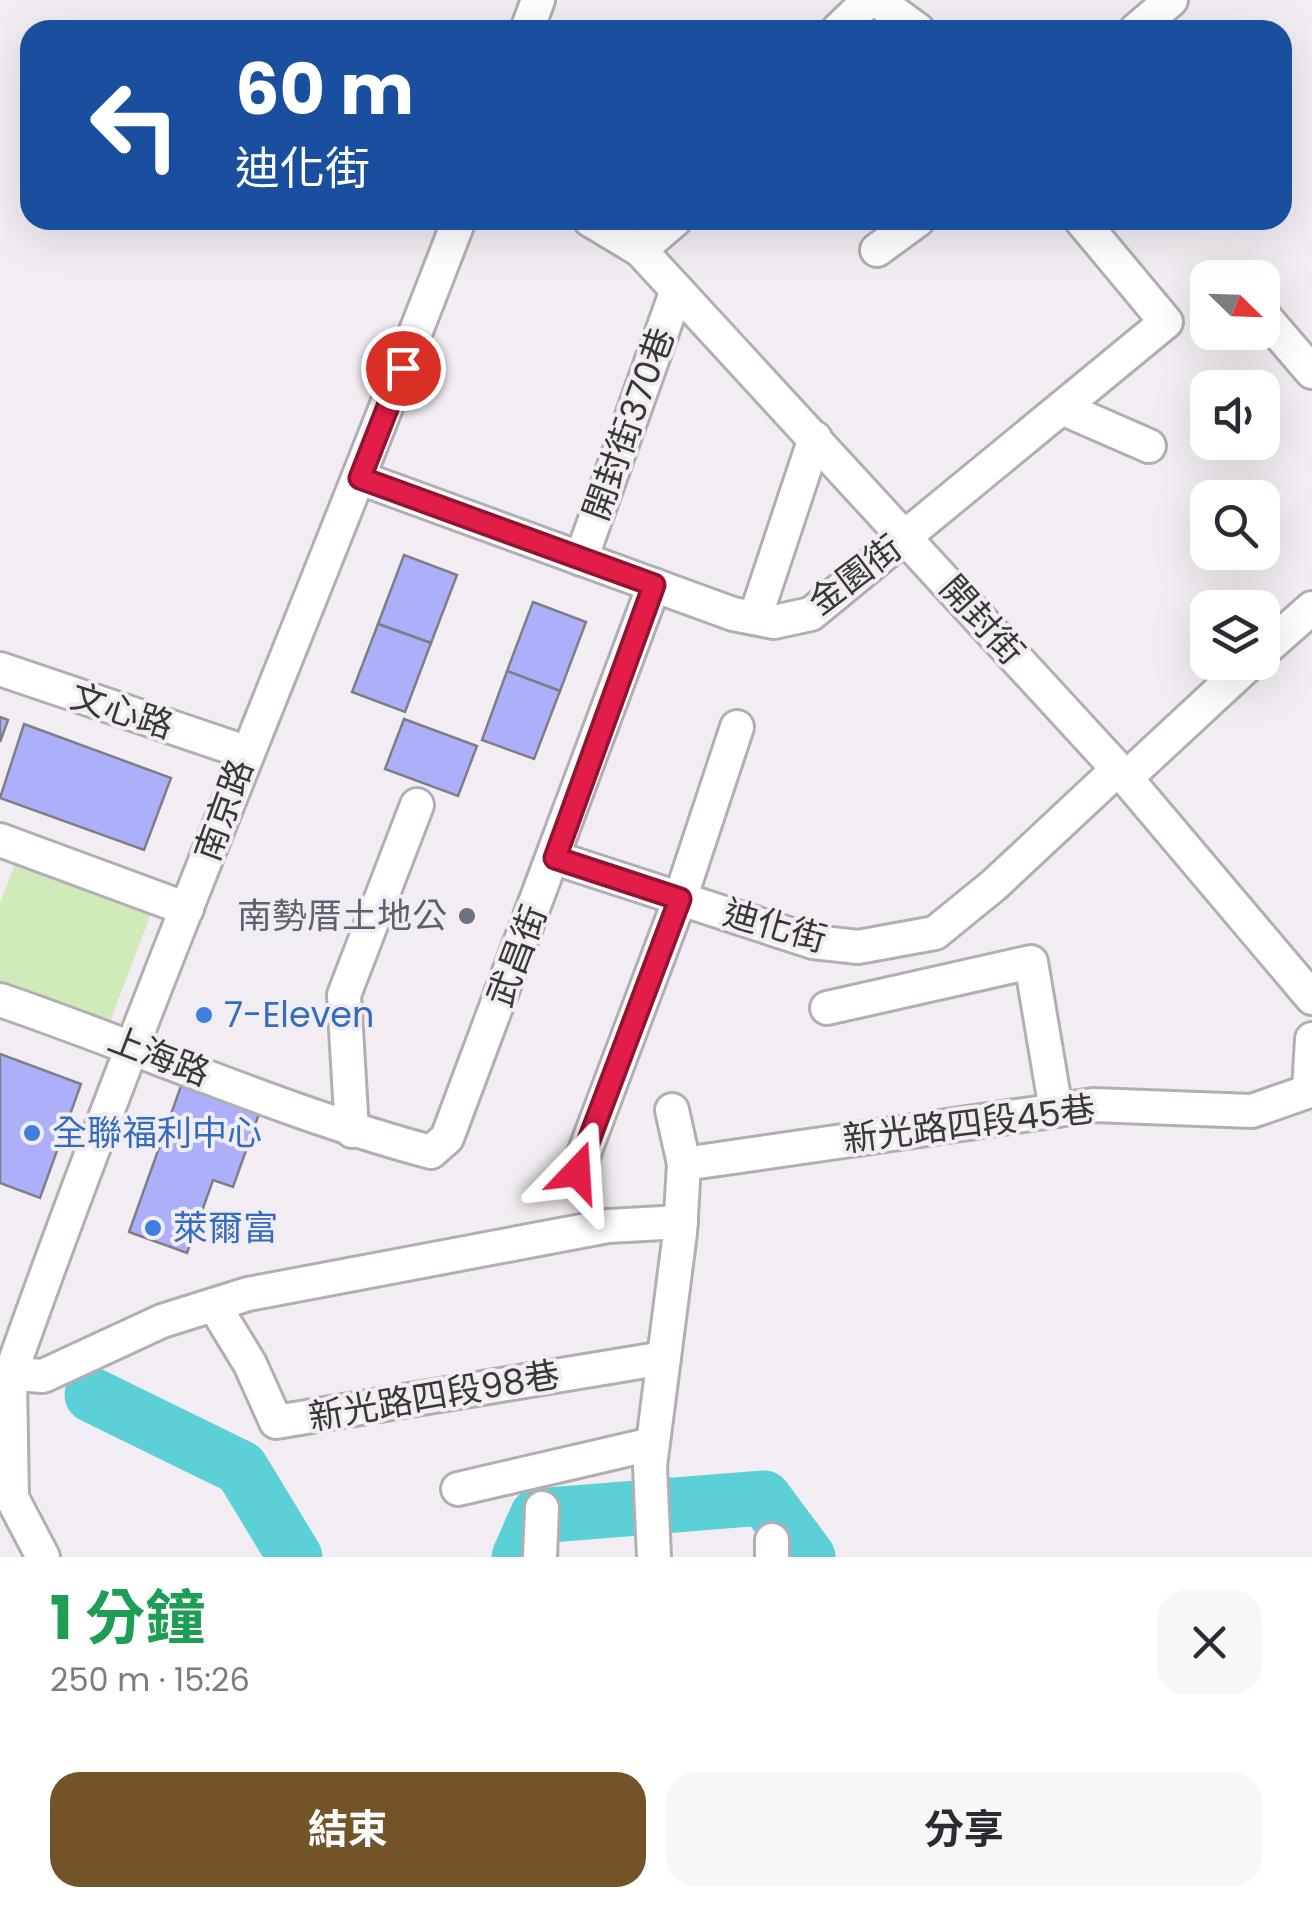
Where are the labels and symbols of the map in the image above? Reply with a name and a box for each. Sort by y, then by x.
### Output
north arrow [1190,260,1280,350]
street label: 開封街370巷 [571,321,686,527]
pin [361,326,446,411]
street label: 金園街 [798,523,911,626]
street label: 開封街 [929,564,1036,675]
street label: 文心路 [65,671,180,750]
street label: 南京路 [183,752,265,868]
street label: 迪化街 [718,887,832,964]
place label: 南勢厝土地公 [237,891,447,940]
street label: 武昌街 [475,898,558,1014]
marker: 南勢厝土地公 [456,905,478,927]
place label: 7-Eleven [224,990,374,1039]
marker: 7-Eleven [193,1004,215,1026]
street label: 上海路 [101,1014,217,1097]
street label: 新光路四段45巷 [840,1084,1098,1163]
place label: 全聯福利中心 [52,1108,262,1157]
position arrow [525,1120,629,1224]
marker: 全聯福利中心 [21,1122,43,1144]
place label: 萊爾富 [173,1203,278,1252]
marker: 萊爾富 [142,1217,164,1239]
street label: 新光路四段98巷 [305,1349,563,1442]

